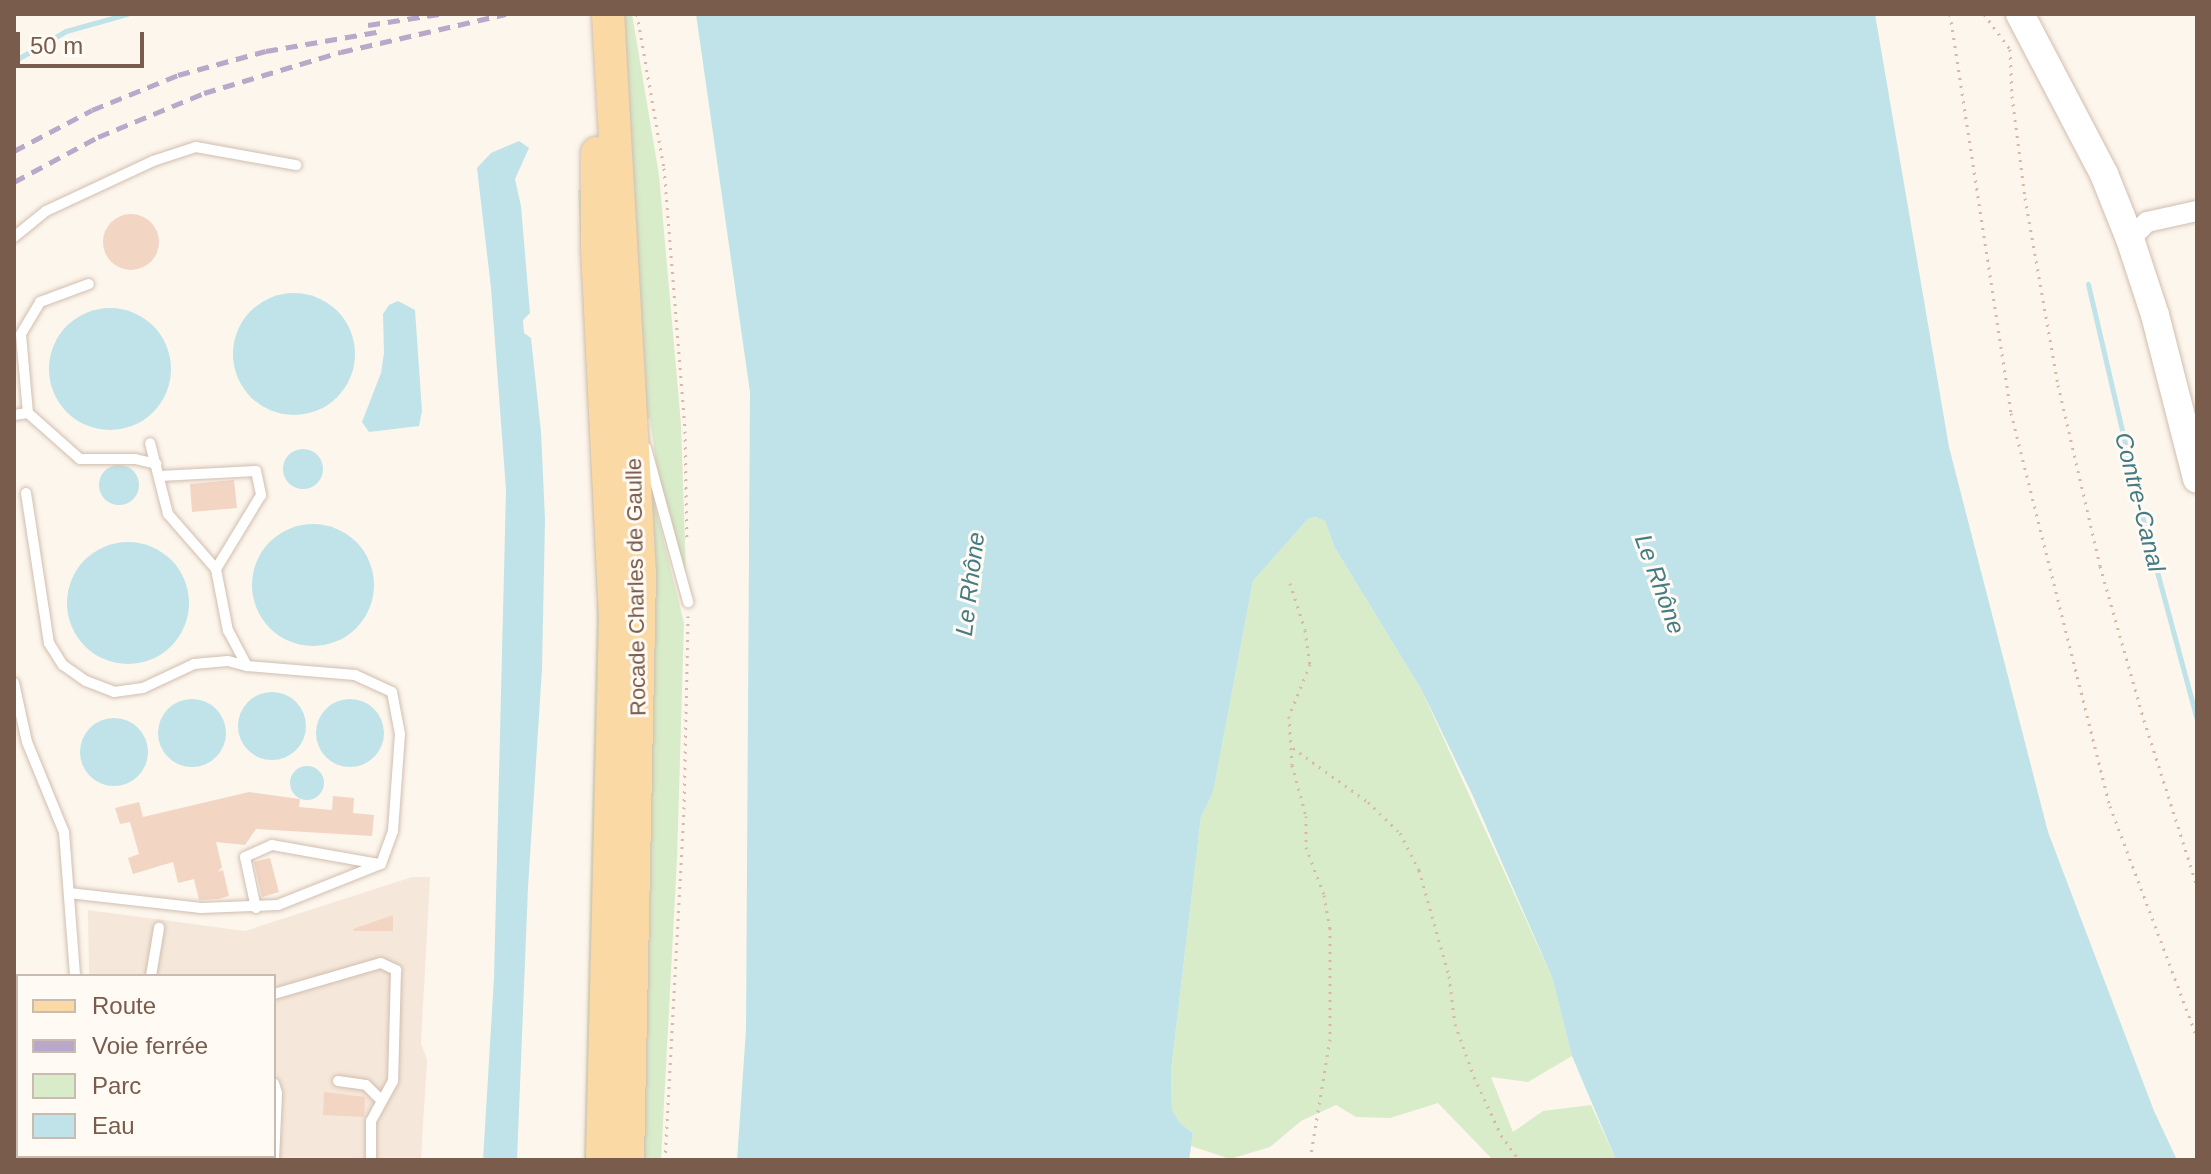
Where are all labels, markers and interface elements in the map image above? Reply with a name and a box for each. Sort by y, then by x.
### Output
scale bar [20,16,148,66]
text: 50 m [30,32,83,59]
water label: Contre-Canal [2109,429,2171,575]
street label: Rocade Charles de Gaulle [621,458,651,716]
water label: Le Rhône [1629,530,1691,638]
water label: Le Rhône [949,531,991,637]
legend [16,974,276,1158]
text: Route [92,992,156,1019]
text: Voie ferrée [92,1032,208,1059]
text: Parc [92,1072,141,1099]
text: Eau [92,1112,135,1139]

